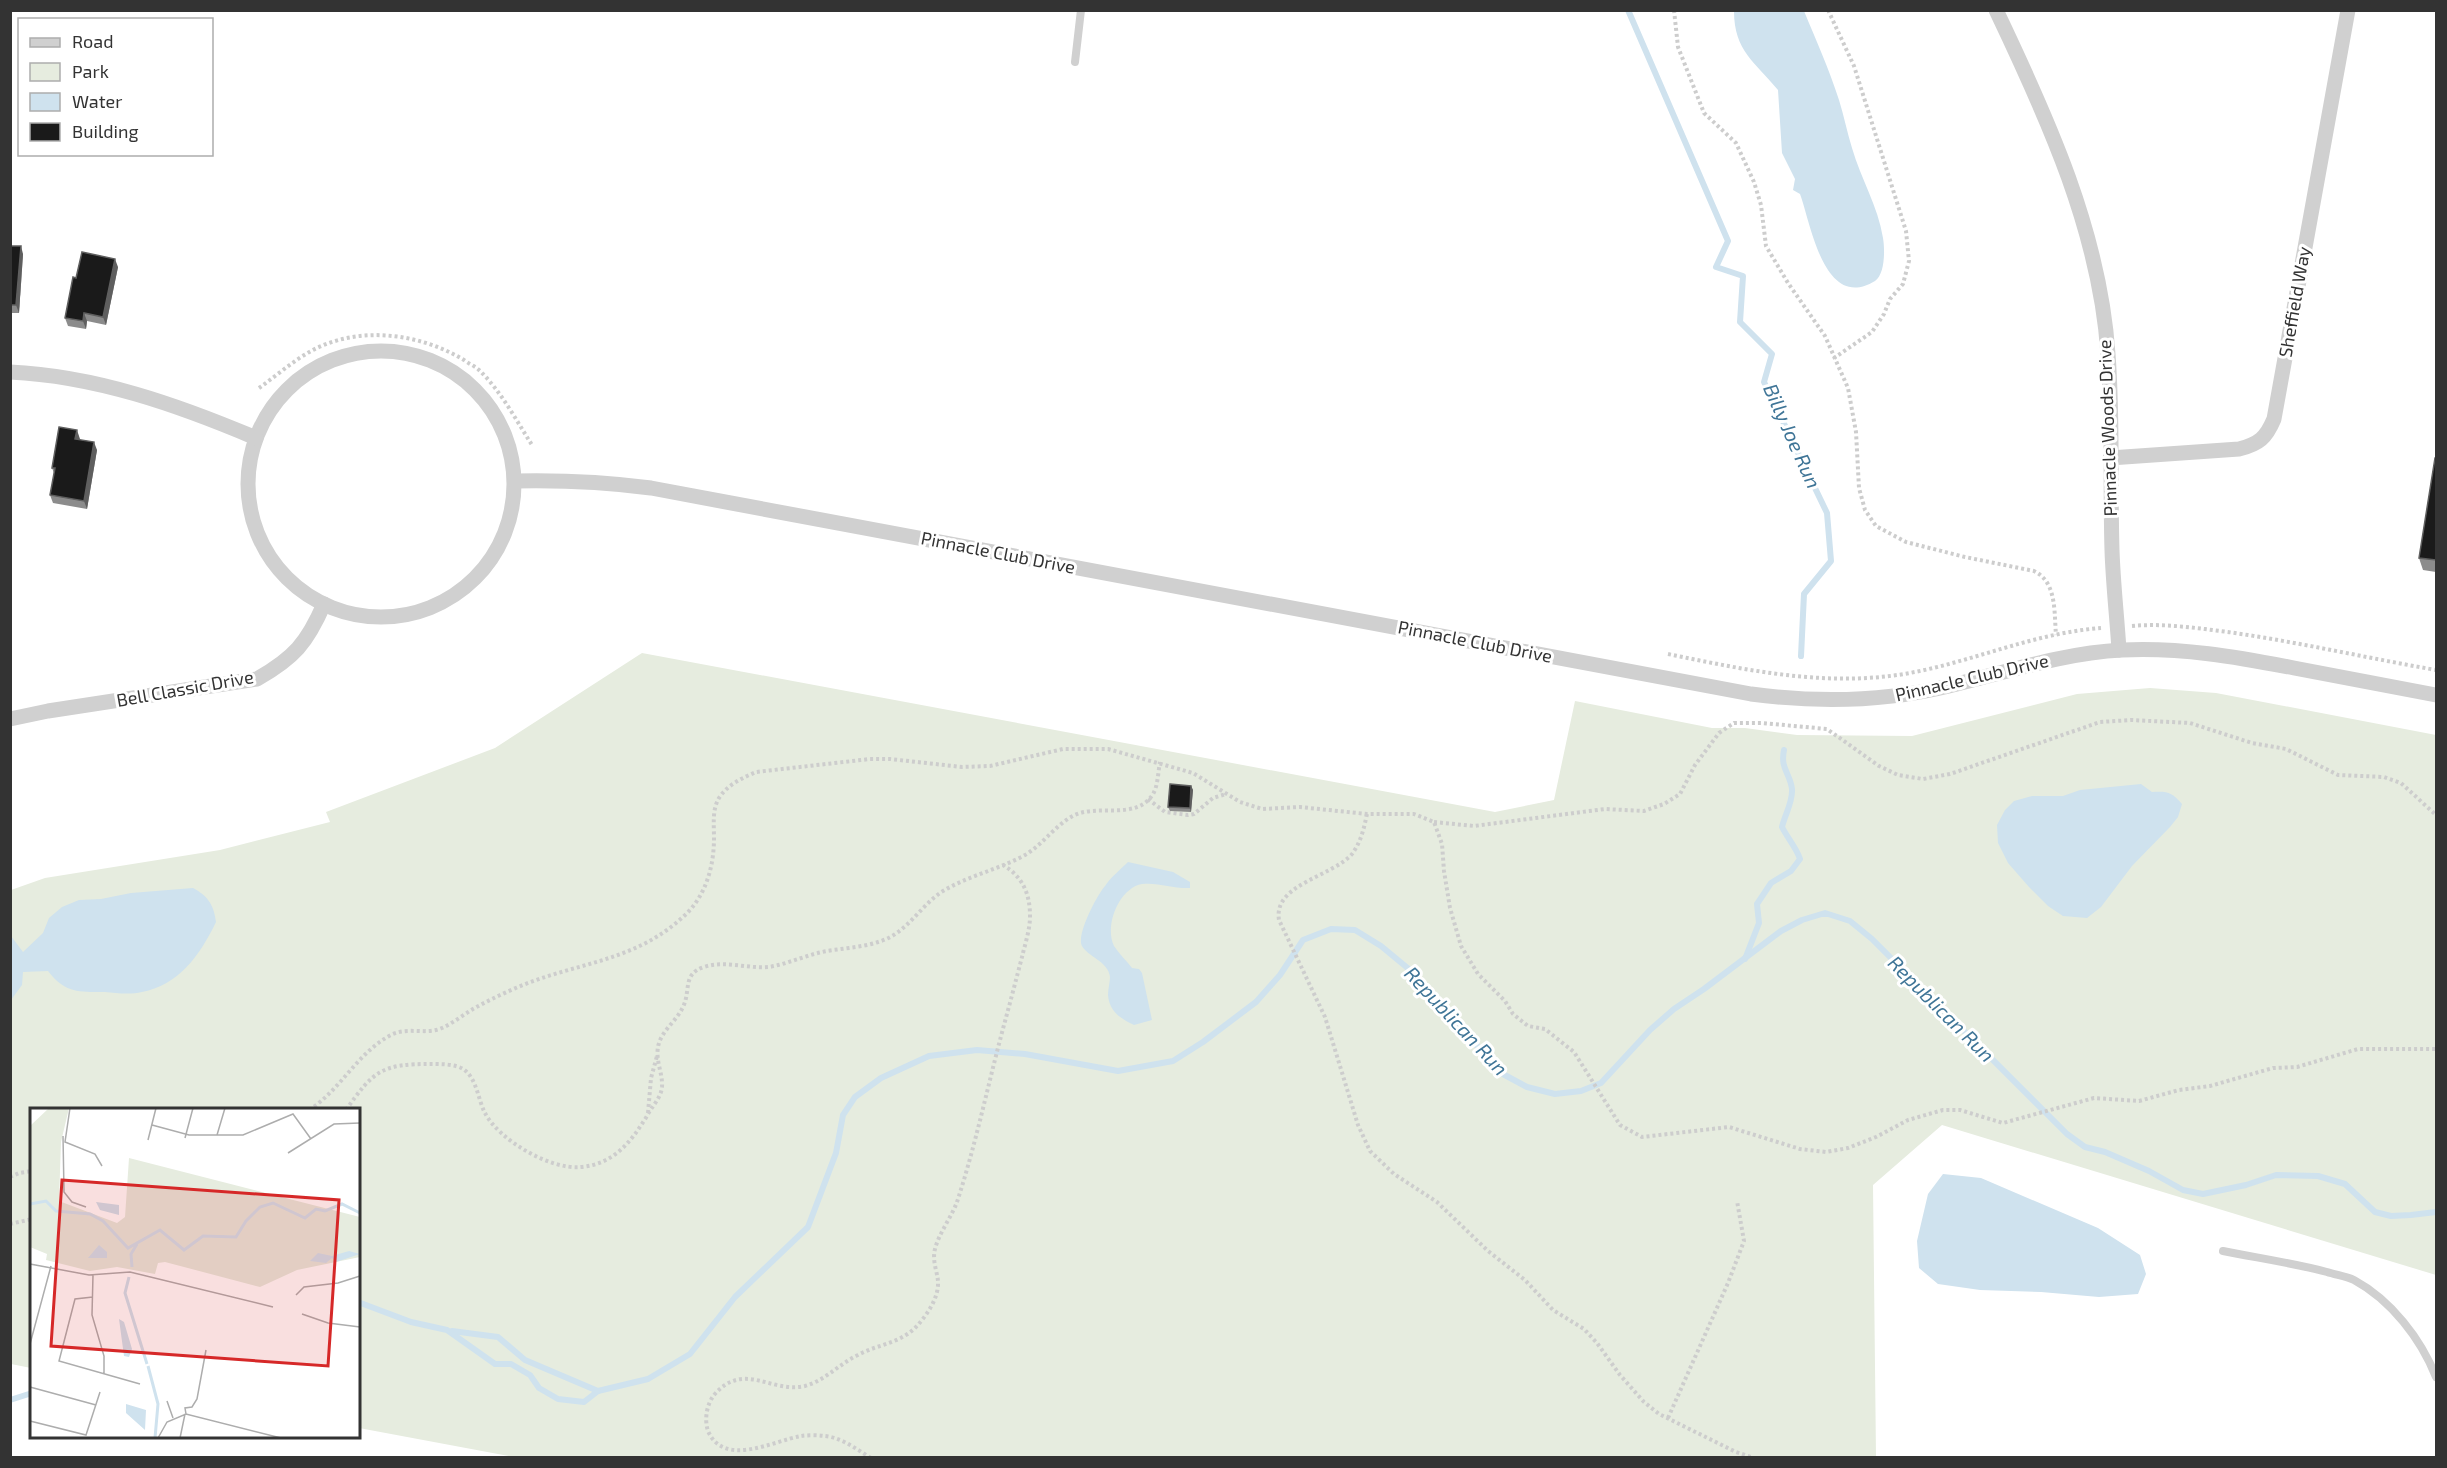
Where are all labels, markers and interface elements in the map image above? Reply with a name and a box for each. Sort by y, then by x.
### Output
legend [18,18,213,156]
text: Road [72,30,113,52]
text: Park [72,60,109,82]
text: Water [72,90,122,112]
text: Building [72,120,139,142]
street label: Sheffield Way [2273,244,2315,359]
street label: Pinnacle Woods Drive [2093,339,2121,517]
water label: Billy Joe Run [1758,380,1827,492]
street label: Pinnacle Club Drive [919,526,1077,578]
street label: Pinnacle Club Drive [1396,615,1554,667]
street label: Pinnacle Club Drive [1893,649,2051,705]
street label: Bell Classic Drive [115,665,255,711]
water label: Republican Run [1884,950,2000,1066]
water label: Republican Run [1400,961,1513,1080]
inset map [30,1108,360,1438]

